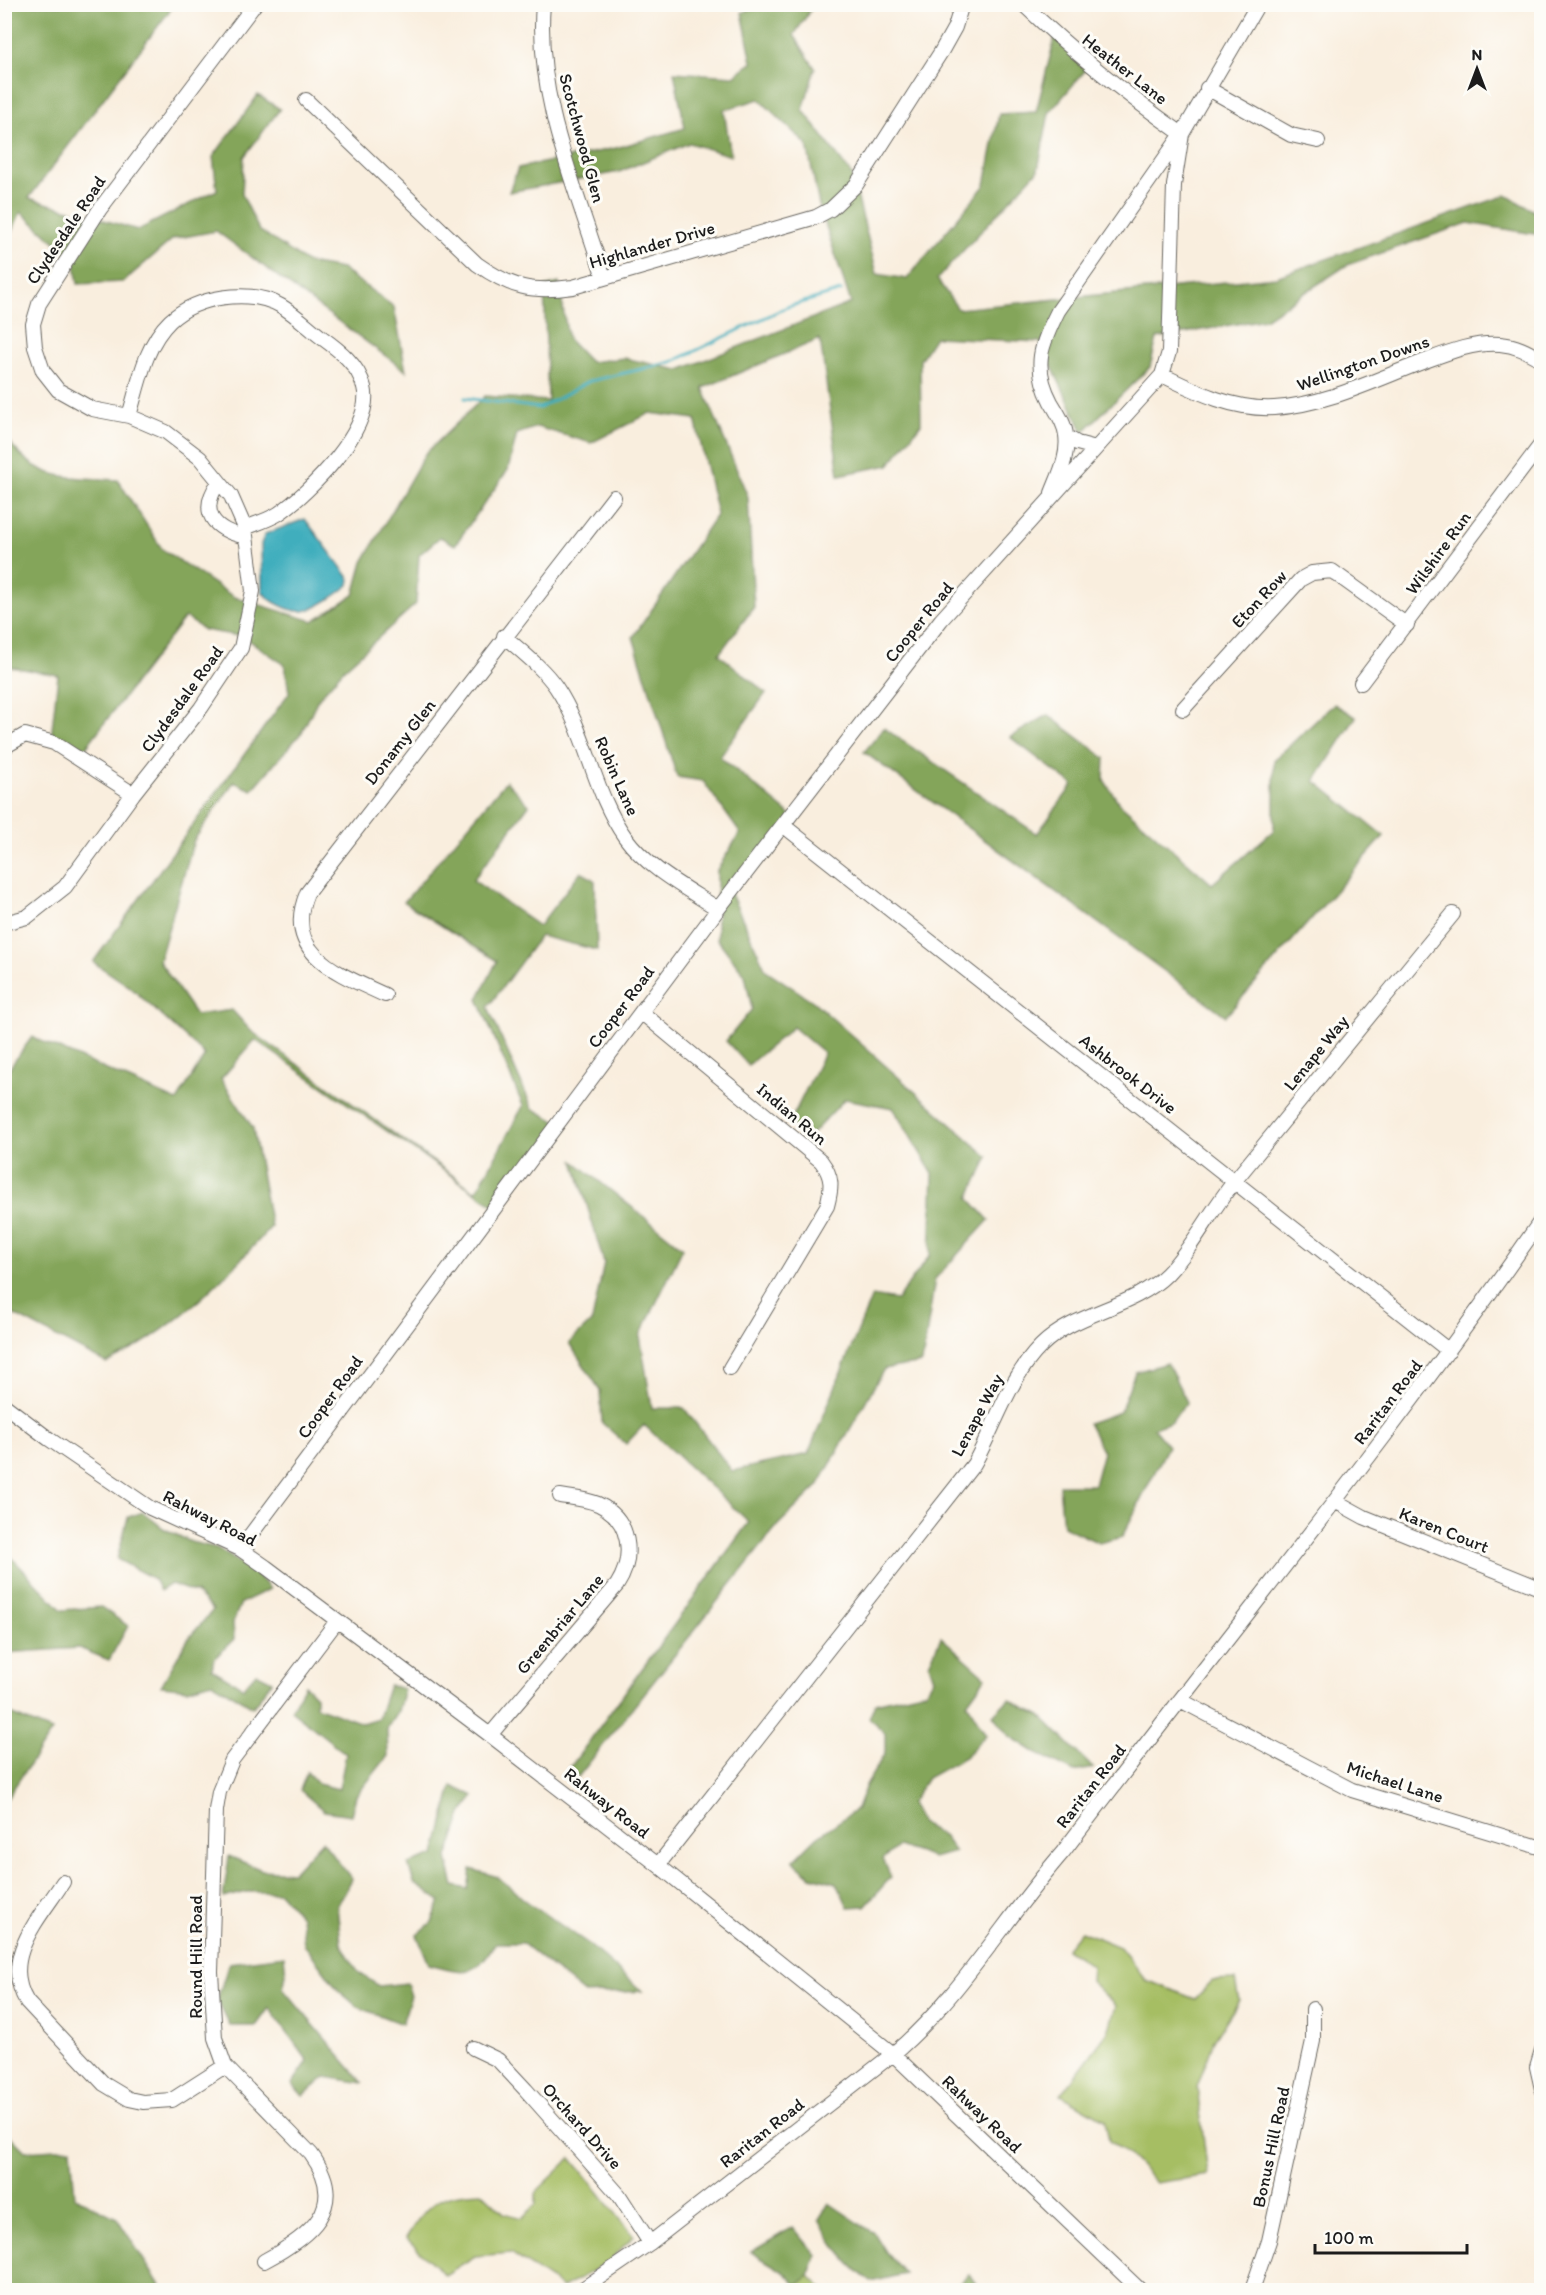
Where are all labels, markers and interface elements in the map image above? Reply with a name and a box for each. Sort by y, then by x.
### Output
street label: Heather Lane [1078,29,1172,109]
north arrow [1447,39,1507,99]
text: N [1472,45,1482,64]
street label: Scotchwood Glen [554,71,610,205]
street label: Clydesdale Road [21,171,111,289]
street label: Highlander Drive [587,217,717,273]
street label: Wellington Downs [1294,330,1432,396]
street label: Wilshire Run [1400,507,1476,599]
street label: Eton Row [1226,565,1292,633]
street label: Cooper Road [880,577,958,667]
street label: Clydesdale Road [136,641,228,757]
street label: Donamy Glen [360,694,441,789]
street label: Robin Lane [590,733,644,819]
street label: Cooper Road [583,961,659,1053]
street label: Lenape Way [1279,1010,1353,1095]
street label: Ashbrook Drive [1075,1029,1181,1119]
street label: Indian Run [752,1078,832,1150]
street label: Cooper Road [292,1351,368,1443]
street label: Raritan Road [1349,1355,1427,1449]
street label: Lenape Way [946,1369,1008,1460]
street label: Rahway Road [159,1485,261,1551]
street label: Karen Court [1396,1502,1492,1558]
street label: Greenbriar Lane [512,1569,608,1679]
street label: Raritan Road [1051,1739,1131,1833]
street label: Michael Lane [1344,1756,1446,1808]
street label: Rahway Road [560,1763,654,1843]
street label: Round Hill Road [185,1895,207,2019]
street label: Rahway Road [937,2070,1027,2158]
street label: Orchard Drive [537,2078,627,2174]
street label: Bonus Hill Road [1247,2084,1295,2209]
street label: Raritan Road [715,2093,809,2173]
scale bar [1315,2217,1466,2255]
text: 100 m [1324,2227,1374,2249]

